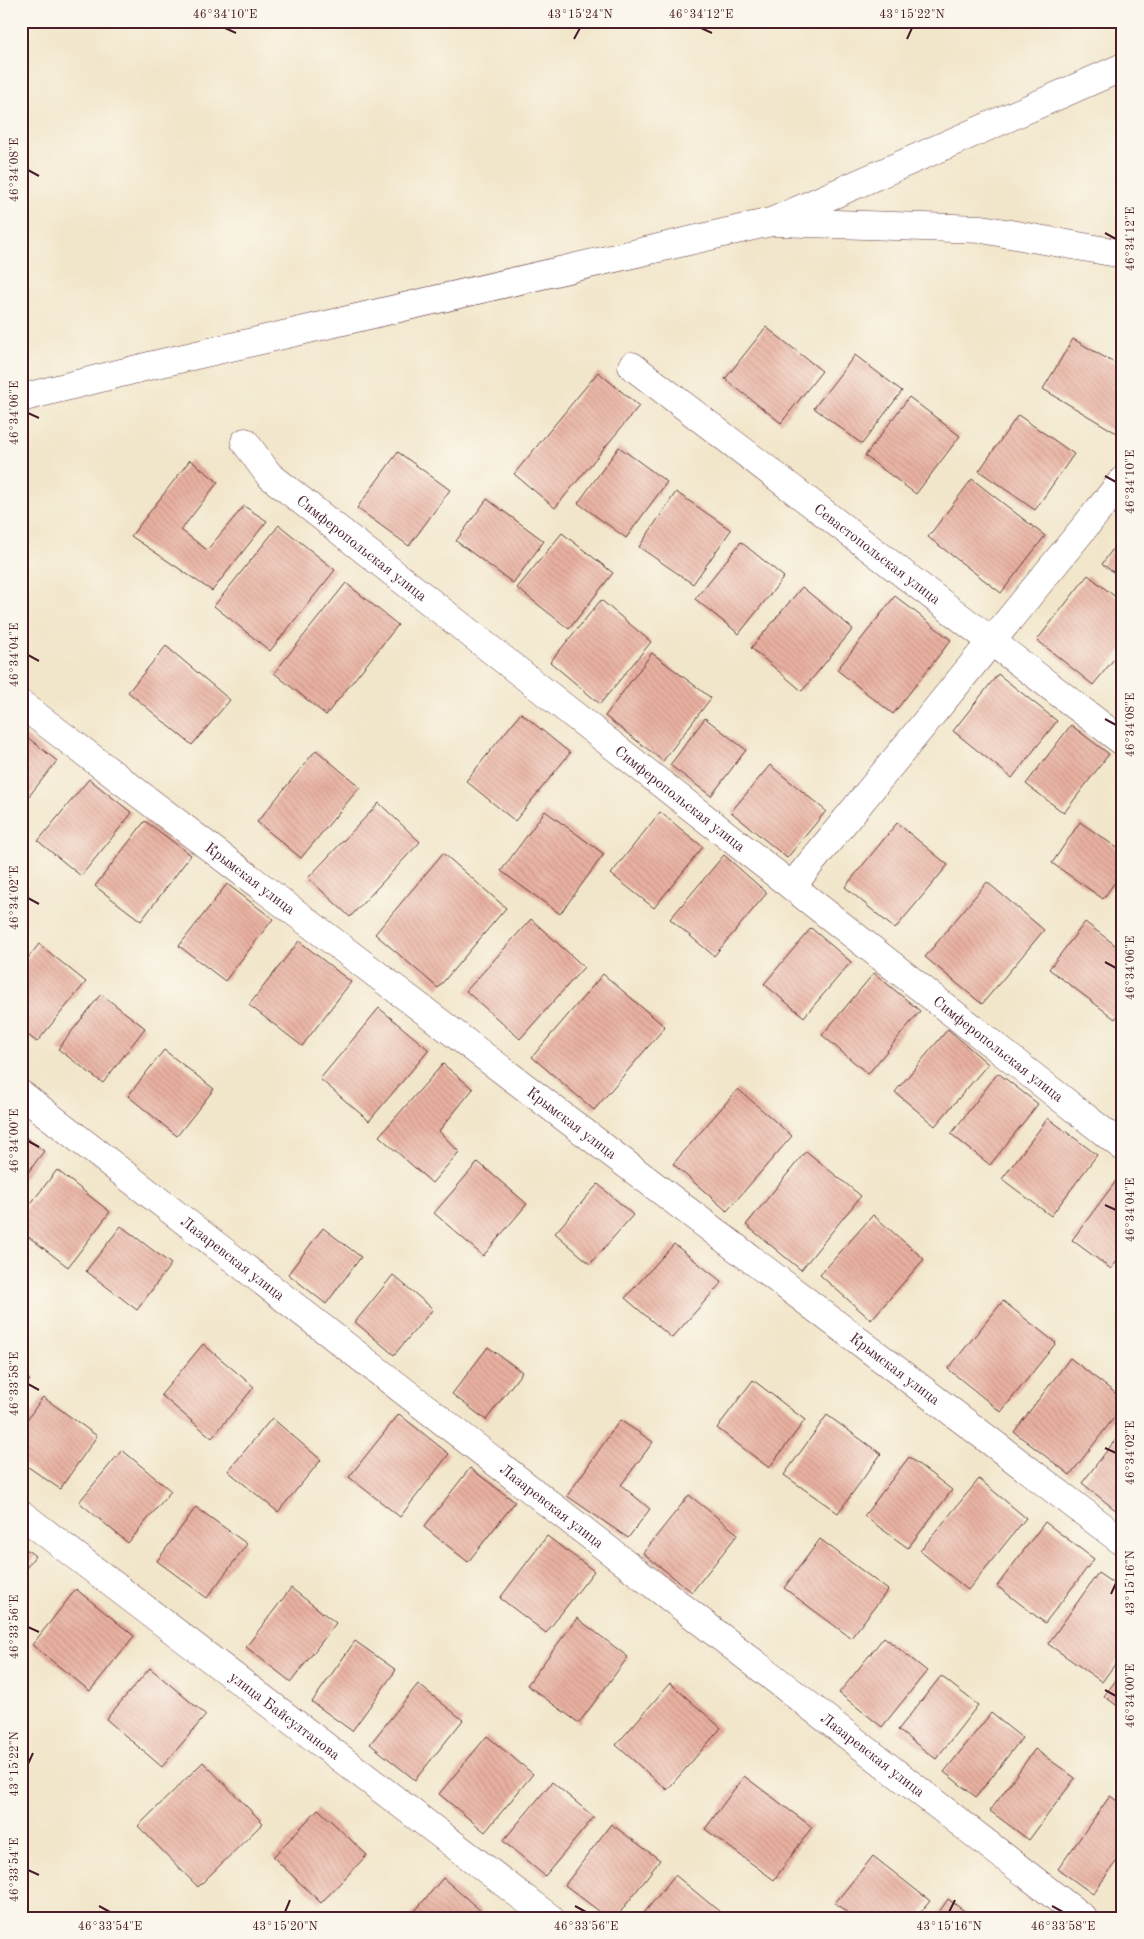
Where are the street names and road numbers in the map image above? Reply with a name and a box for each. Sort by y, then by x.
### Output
street label: Симферопольская улица [293,494,429,605]
street label: Севастопольская улица [810,502,943,608]
street label: Симферопольская улица [611,744,748,856]
street label: Крымская улица [202,841,297,919]
street label: Симферопольская улица [930,994,1066,1106]
street label: Крымская улица [523,1085,619,1163]
street label: Лазаревская улица [177,1215,287,1305]
street label: Крымская улица [846,1331,942,1409]
street label: Лазаревская улица [496,1462,606,1552]
street label: улица Байсултанова [226,1670,343,1764]
street label: Лазаревская улица [817,1711,927,1801]

